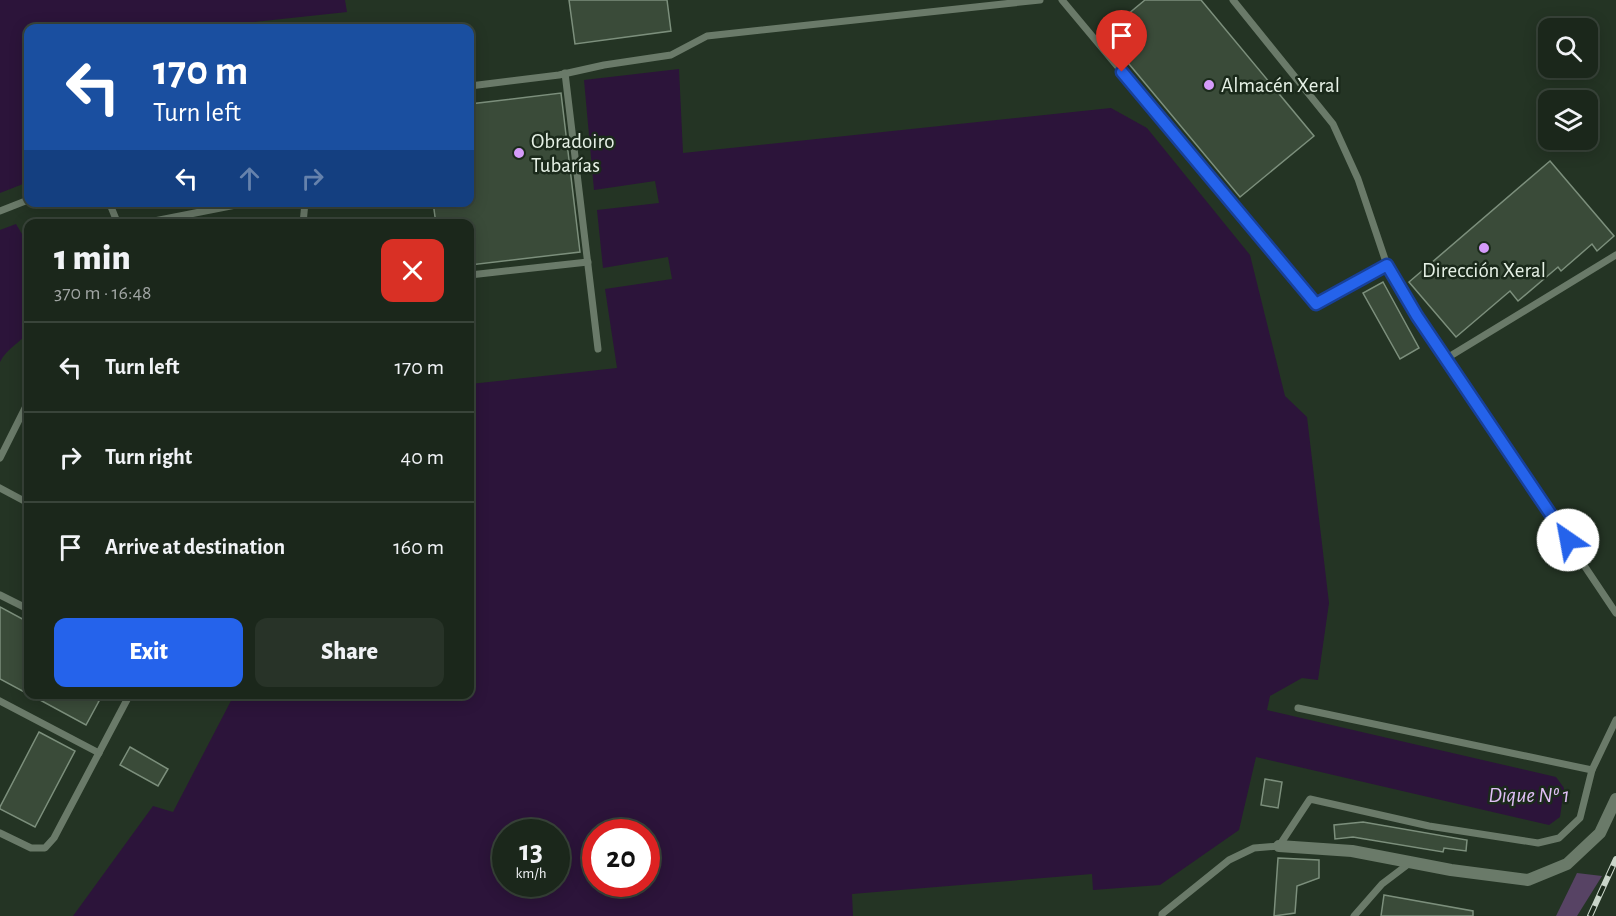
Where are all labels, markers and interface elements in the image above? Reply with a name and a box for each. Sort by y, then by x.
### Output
pin [1096,10,1147,72]
map controls [1538,18,1598,150]
button: search [1538,18,1598,78]
icon: arrive [1105,19,1138,52]
icon: left [54,48,132,126]
text: 170 m [153,50,248,92]
place label: Almacén Xeral [1221,75,1340,96]
marker: Almacén Xeral [1202,78,1216,92]
button: layers [1538,90,1598,150]
text: Turn left [153,99,241,126]
place label: Obradoiro Tubarías [531,131,615,176]
marker: Obradoiro Tubarías [512,146,526,160]
icon: left [170,162,203,195]
icon: ahead [233,162,266,195]
icon: right [296,162,329,195]
button: close [381,239,444,302]
text: 1 min [54,240,131,276]
marker: Dirección Xeral [1477,241,1491,255]
place label: Dirección Xeral [1422,260,1546,281]
text: 370 m · 16:48 [54,283,152,303]
icon: left [54,351,87,384]
text: Turn left [105,356,179,378]
text: 170 m [394,356,444,378]
icon: right [54,441,87,474]
text: Turn right [105,446,192,468]
text: 40 m [401,446,444,468]
position arrow [1536,508,1600,572]
icon: arrive [54,531,87,564]
text: Arrive at destination [105,536,285,558]
text: 160 m [393,536,444,558]
button: Exit [54,618,243,687]
button: Share [255,618,444,687]
water label: Dique Nº 1 [1488,784,1570,806]
speed limit sign: 20 [582,819,660,897]
text: 13 [519,836,543,866]
text: km/h [516,866,546,881]

